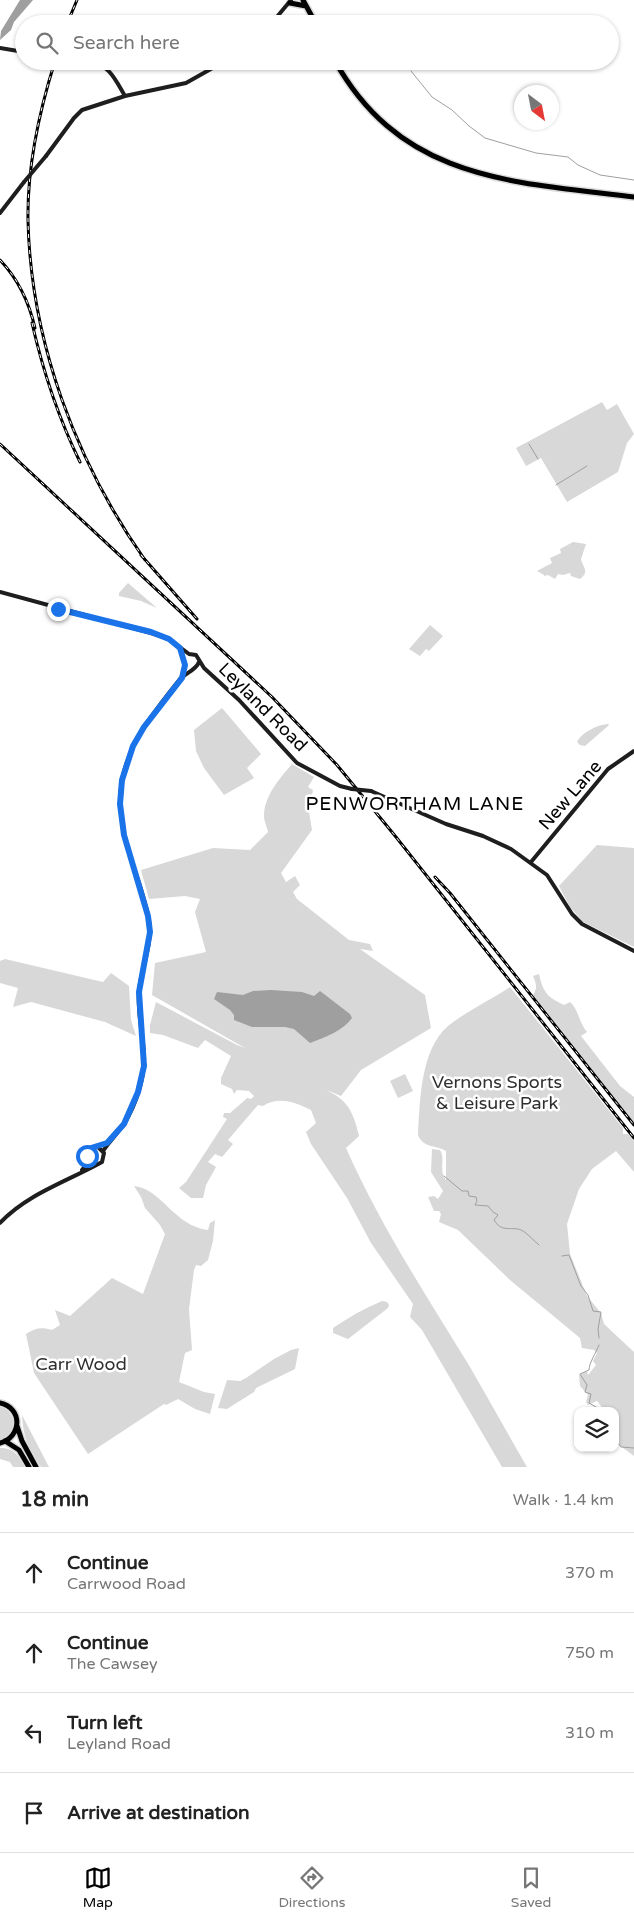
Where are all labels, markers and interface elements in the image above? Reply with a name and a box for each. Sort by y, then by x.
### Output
search box [15,15,619,70]
icon: search [33,29,61,57]
text: Search here [73,32,180,54]
north arrow [514,85,559,130]
route end [47,598,70,621]
street label: Leyland Road [214,658,312,756]
street label: New Lane [534,756,606,834]
district label: PENWORTHAM LANE [306,793,524,815]
park label: Vernons Sports & Leisure Park [432,1071,562,1114]
route start [76,1145,99,1168]
park label: Carr Wood [35,1353,127,1375]
map controls [574,1407,619,1452]
button: layers [574,1407,619,1452]
text: 18 min [20,1487,89,1512]
text: Walk · 1.4 km [513,1490,614,1510]
text: Continue [67,1552,149,1574]
icon: ahead [20,1559,48,1587]
text: 370 m [565,1563,614,1583]
text: Carrwood Road [67,1574,186,1594]
text: Continue [67,1632,149,1654]
icon: ahead [20,1639,48,1667]
text: 750 m [565,1643,614,1663]
text: The Cawsey [67,1654,158,1674]
text: Turn left [67,1712,143,1734]
icon: left [20,1719,48,1747]
text: 310 m [565,1723,614,1743]
text: Leyland Road [67,1734,171,1754]
icon: arrive [20,1799,48,1827]
text: Arrive at destination [67,1802,250,1824]
tab: Map [83,1864,113,1911]
tab: Directions [278,1864,345,1911]
tab: Saved [511,1864,551,1911]

